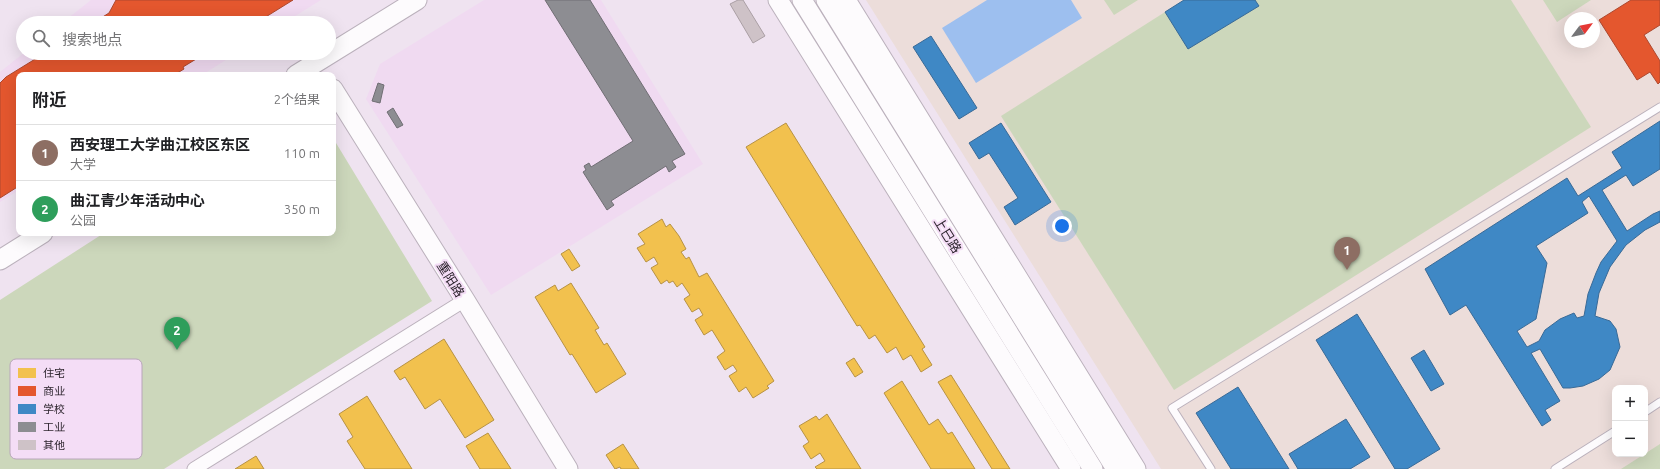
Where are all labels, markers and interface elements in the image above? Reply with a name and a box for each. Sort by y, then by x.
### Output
north arrow [1564,12,1600,48]
search box [16,16,336,60]
icon: search [30,27,52,49]
text: 搜索地点 [62,31,122,48]
text: 附近 [32,90,66,109]
text: 2个结果 [274,92,320,106]
text: 西安理工大学曲江校区东区 [70,136,250,153]
text: 1 [41,146,49,160]
text: 110 m [284,146,320,160]
text: 大学 [70,157,96,171]
text: 曲江青少年活动中心 [70,192,205,209]
text: 2 [41,202,49,216]
text: 350 m [284,202,320,216]
text: 公园 [70,213,96,227]
street label: 上巳路 [932,215,964,255]
your location [1052,216,1072,236]
pin: 1 [1334,237,1360,270]
street label: 重阳路 [435,259,467,299]
pin: 2 [164,317,190,350]
legend [10,359,142,459]
text: 住宅 [43,367,65,379]
text: 商业 [43,385,65,397]
map controls [1612,385,1648,457]
button: + [1612,385,1648,421]
text: 学校 [43,403,65,415]
text: 工业 [43,421,65,433]
button: − [1612,421,1648,457]
text: 其他 [43,439,65,451]

